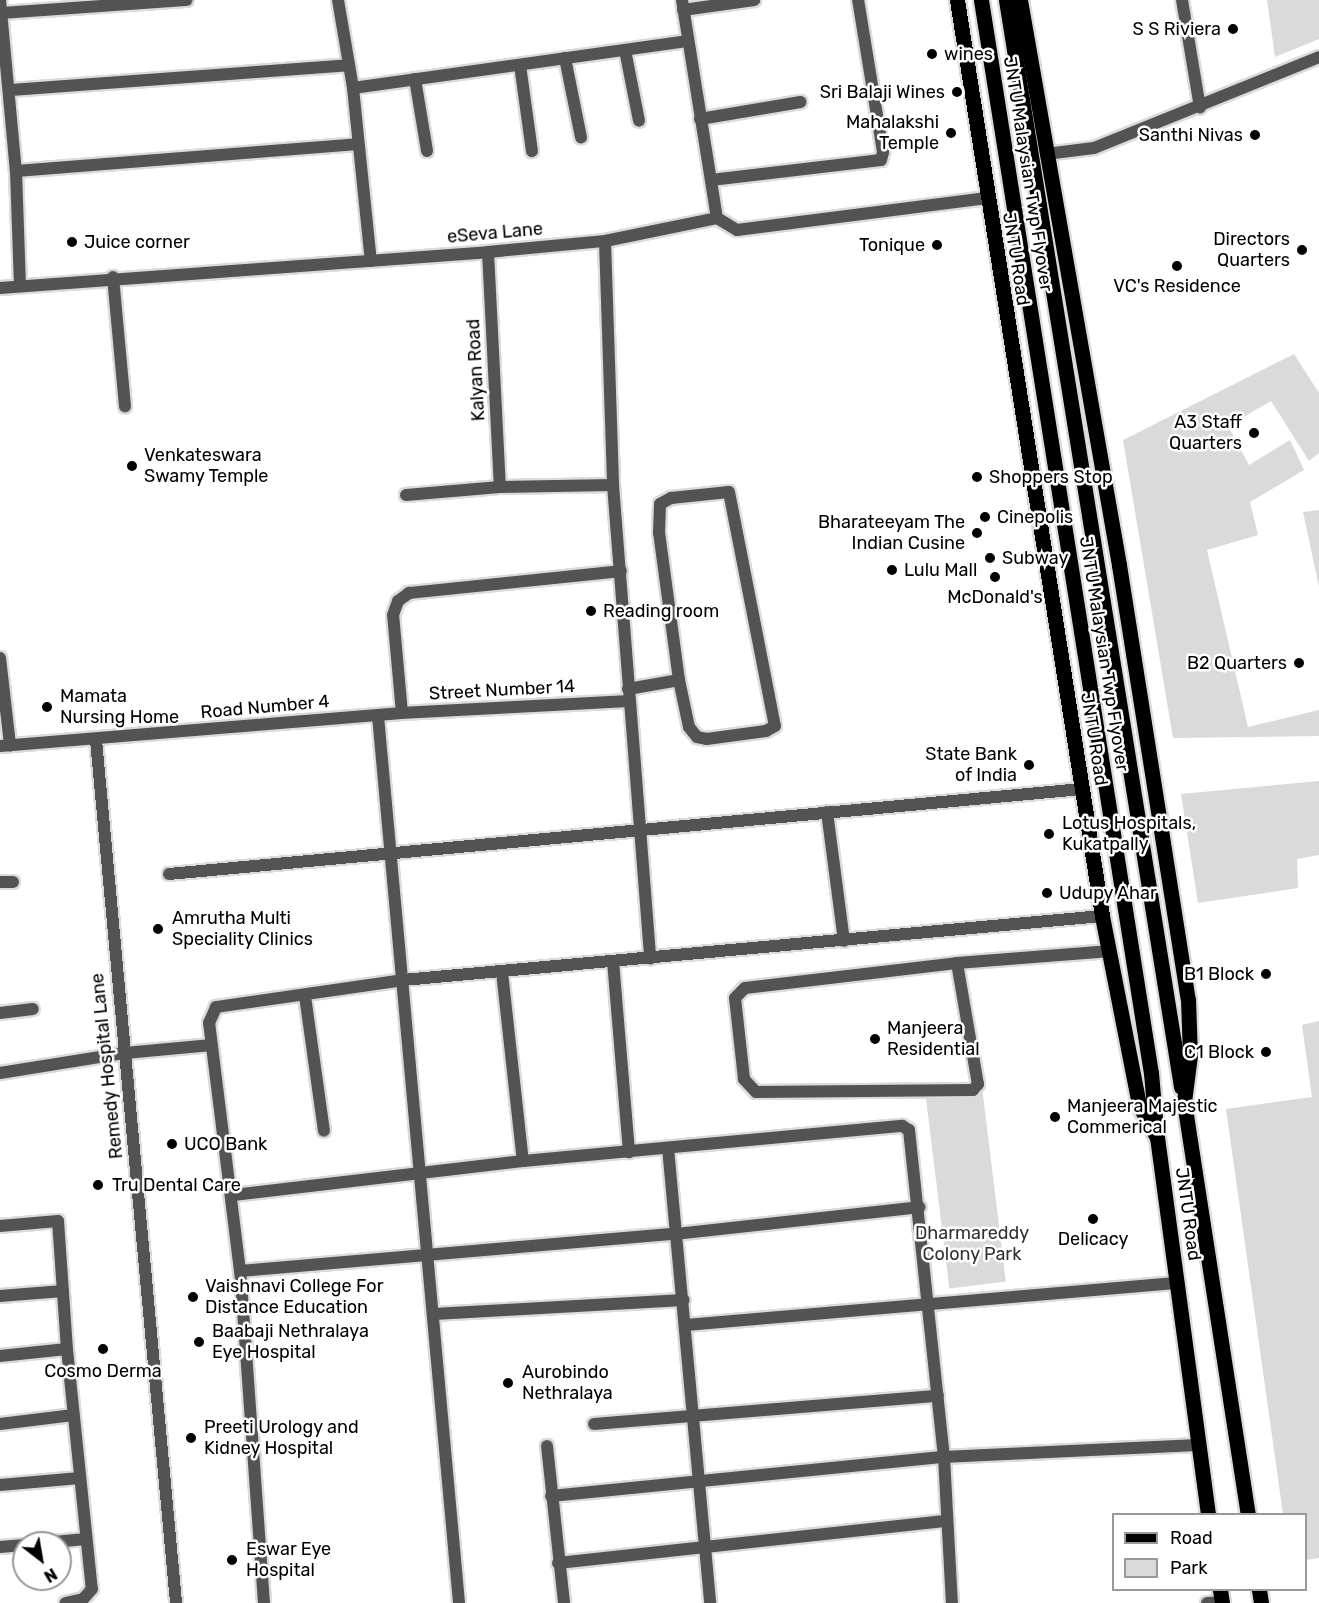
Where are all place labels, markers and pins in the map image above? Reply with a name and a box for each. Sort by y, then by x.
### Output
place label: S S Riviera [1133,18,1221,40]
marker: S S Riviera [1226,22,1240,36]
place label: wines [944,43,993,65]
marker: wines [925,47,939,61]
place label: Sri Balaji Wines [819,81,945,103]
marker: Sri Balaji Wines [950,85,964,99]
place label: Mahalakshi Temple [846,112,939,154]
place label: Santhi Nivas [1139,124,1243,146]
marker: Mahalakshi Temple [944,126,958,140]
marker: Santhi Nivas [1248,128,1262,142]
place label: Directors Quarters [1213,229,1290,272]
place label: Juice corner [84,231,190,253]
place label: Tonique [859,234,925,256]
marker: Juice corner [65,235,79,249]
marker: Tonique [930,238,944,252]
marker: Directors Quarters [1295,243,1309,257]
marker: VC's Residence [1170,259,1184,273]
place label: VC's Residence [1113,275,1241,297]
place label: A3 Staff Quarters [1169,412,1242,454]
marker: A3 Staff Quarters [1247,426,1261,440]
place label: Venkateswara Swamy Temple [144,445,269,488]
marker: Venkateswara Swamy Temple [125,459,139,473]
place label: Shoppers Stop [989,466,1113,488]
marker: Shoppers Stop [970,470,984,484]
place label: Cinepolis [997,506,1073,528]
marker: Cinepolis [978,510,992,524]
place label: Bharateeyam The Indian Cusine [818,512,965,554]
marker: Bharateeyam The Indian Cusine [970,526,984,540]
place label: Subway [1002,547,1068,569]
marker: Subway [983,551,997,565]
place label: Lulu Mall [904,559,977,581]
marker: Lulu Mall [885,563,899,577]
marker: McDonald's [988,570,1002,584]
place label: McDonald's [947,586,1043,608]
place label: Reading room [603,600,719,622]
marker: Reading room [584,604,598,618]
place label: B2 Quarters [1187,652,1287,674]
marker: B2 Quarters [1292,656,1306,670]
place label: Mamata Nursing Home [60,686,179,728]
marker: Mamata Nursing Home [38,698,56,716]
place label: State Bank of India [925,744,1017,786]
marker: State Bank of India [1022,758,1036,772]
place label: Lotus Hospitals, Kukatpally [1062,813,1196,856]
marker: Lotus Hospitals, Kukatpally [1040,825,1058,843]
place label: Udupy Ahar [1059,882,1158,904]
marker: Udupy Ahar [1040,886,1054,900]
place label: Amrutha Multi Speciality Clinics [172,908,313,950]
marker: Amrutha Multi Speciality Clinics [149,920,167,938]
place label: B1 Block [1184,963,1254,985]
marker: B1 Block [1259,967,1273,981]
place label: Manjeera Residential [887,1018,980,1060]
marker: Manjeera Residential [868,1032,882,1046]
place label: C1 Block [1184,1041,1254,1063]
marker: C1 Block [1259,1045,1273,1059]
place label: Manjeera Majestic Commerical [1067,1096,1217,1138]
marker: Manjeera Majestic Commerical [1048,1110,1062,1124]
place label: UCO Bank [184,1133,267,1155]
marker: UCO Bank [165,1137,179,1151]
place label: Tru Dental Care [112,1174,241,1196]
marker: Tru Dental Care [89,1176,107,1194]
marker: Delicacy [1086,1212,1100,1226]
place label: Delicacy [1058,1228,1128,1250]
place label: Vaishnavi College For Distance Education [205,1276,383,1318]
marker: Vaishnavi College For Distance Education [186,1290,200,1304]
place label: Baabaji Nethralaya Eye Hospital [212,1321,369,1364]
marker: Baabaji Nethralaya Eye Hospital [190,1333,208,1351]
marker: Cosmo Derma [94,1340,112,1358]
place label: Cosmo Derma [44,1360,162,1382]
place label: Aurobindo Nethralaya [522,1362,613,1404]
marker: Aurobindo Nethralaya [499,1374,517,1392]
place label: Preeti Urology and Kidney Hospital [204,1417,359,1460]
marker: Preeti Urology and Kidney Hospital [182,1429,200,1447]
place label: Eswar Eye Hospital [246,1539,331,1582]
marker: Eswar Eye Hospital [223,1551,241,1569]

